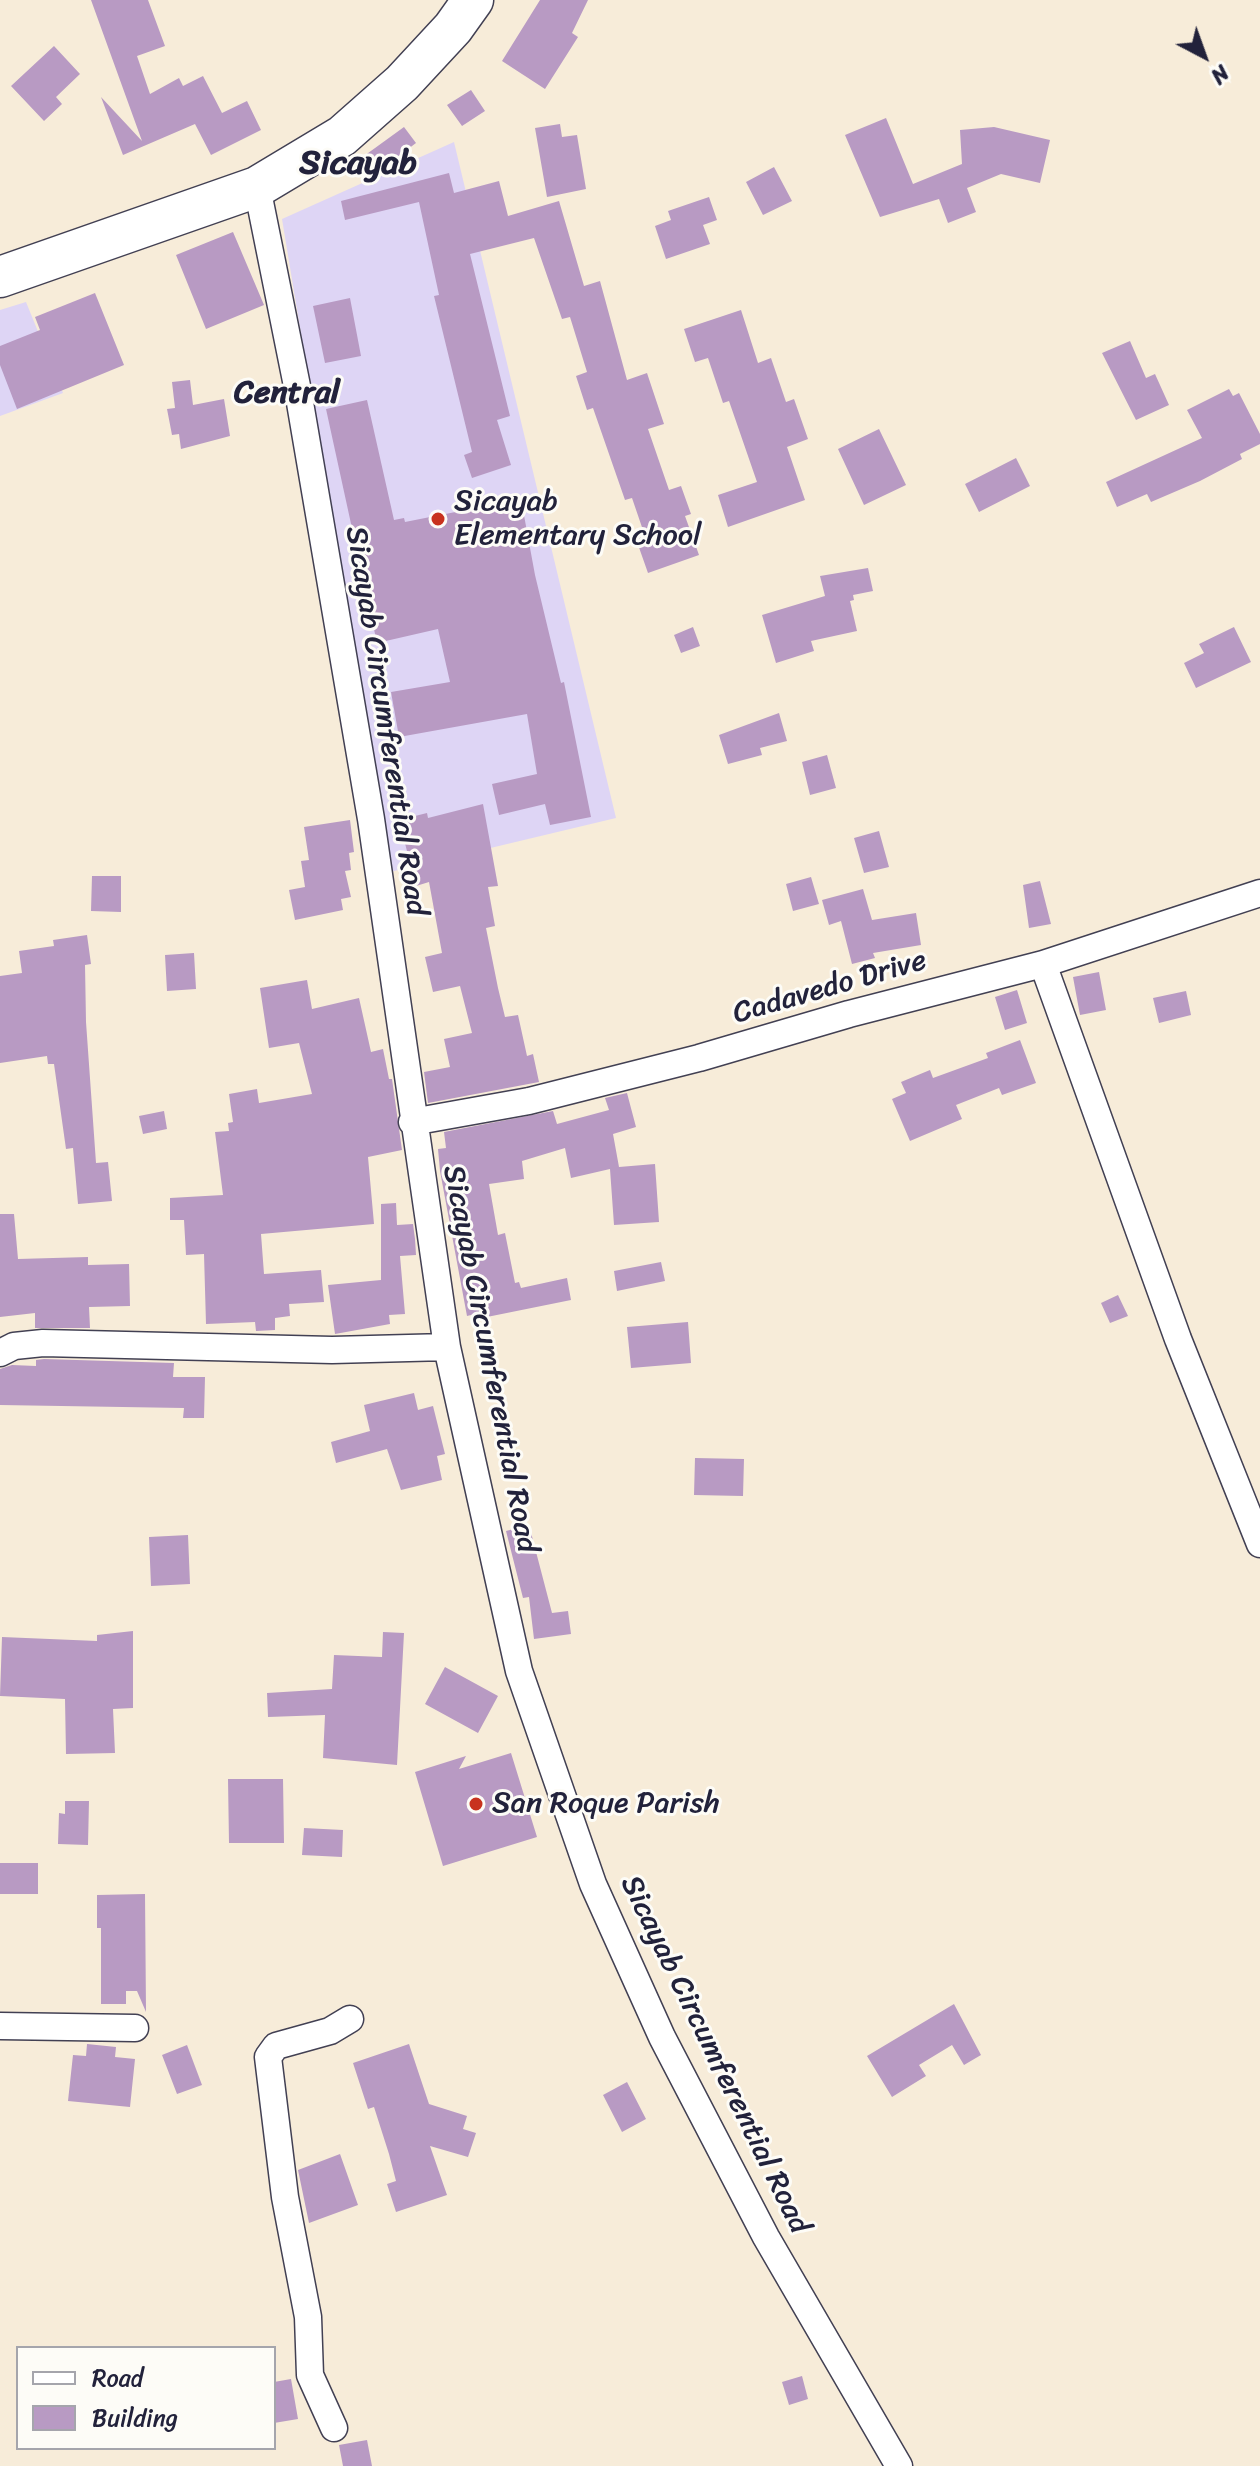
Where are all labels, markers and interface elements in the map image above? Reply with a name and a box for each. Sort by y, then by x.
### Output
north arrow [1164,16,1244,96]
text: N [1202,55,1239,94]
district label: Sicayab [299,144,417,184]
district label: Central [234,375,340,413]
place label: Sicayab Elementary School [454,484,702,554]
marker: Sicayab Elementary School [429,510,447,528]
street label: Sicayab Circumferential Road [336,524,434,918]
street label: Cadavedo Drive [729,943,931,1033]
street label: Sicayab Circumferential Road [434,1162,544,1556]
place label: San Roque Parish [492,1786,720,1822]
marker: San Roque Parish [467,1795,485,1813]
street label: Sicayab Circumferential Road [611,1870,817,2240]
legend [16,2346,276,2450]
text: Road [92,2357,143,2399]
text: Building [92,2397,178,2439]

